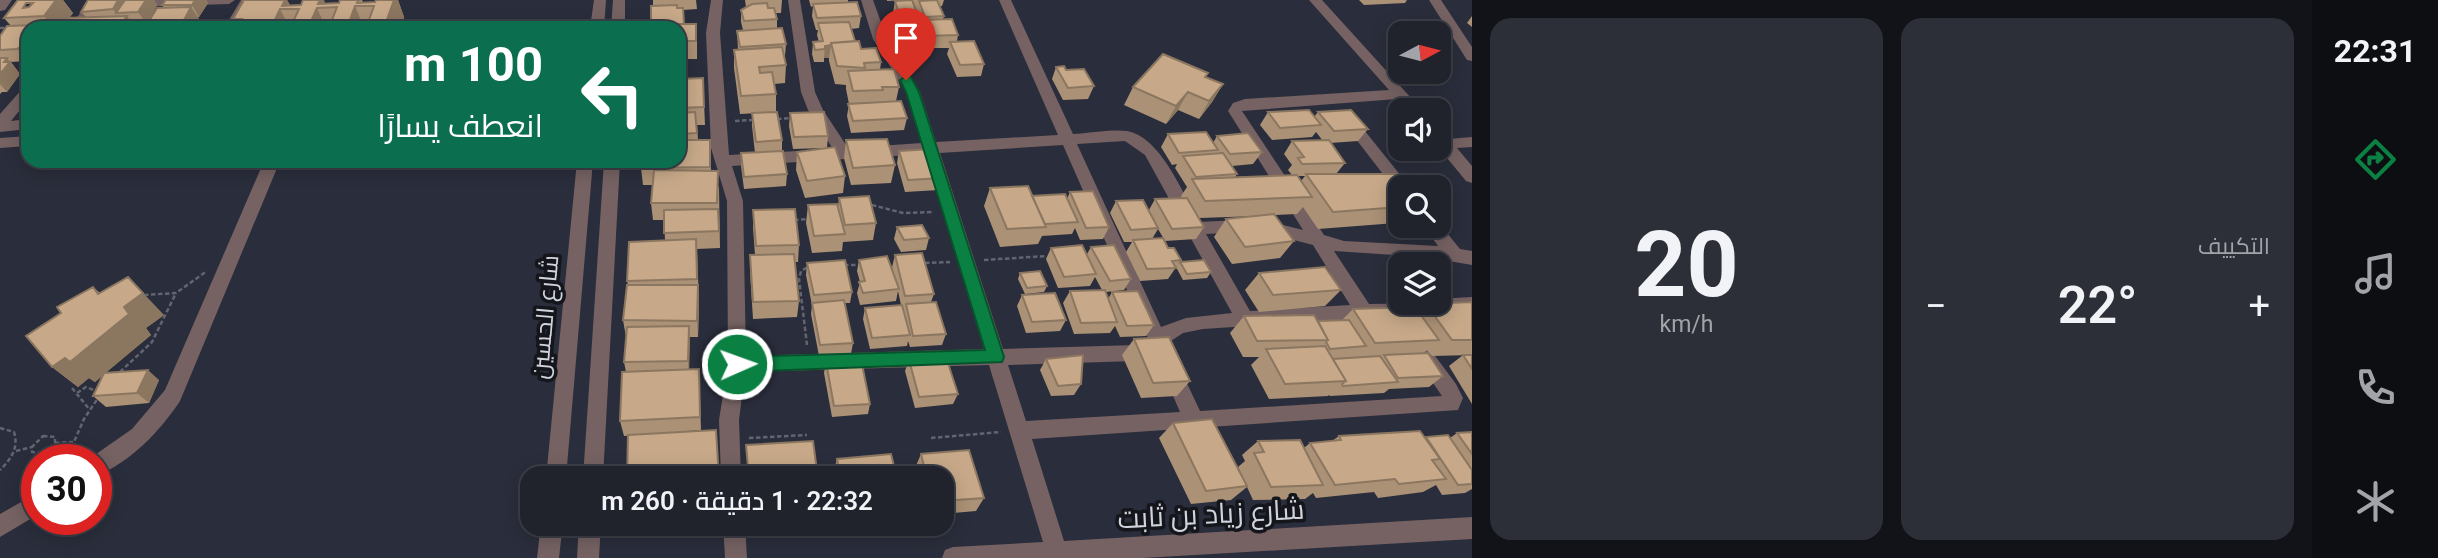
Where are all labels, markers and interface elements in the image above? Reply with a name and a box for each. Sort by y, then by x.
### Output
pin [876,8,936,80]
icon: arrive [887,19,925,57]
north arrow [1388,21,1451,84]
map controls [1388,21,1451,315]
text: 22:31 [2334,32,2416,70]
text: 100 m [404,36,543,93]
icon: left [567,49,658,140]
button: sound [1388,98,1451,161]
text: انعطف يسارًا [377,107,543,145]
icon: directions [2351,135,2400,184]
button: search [1388,175,1451,238]
text: 20 [1634,212,1739,318]
text: التكييف [2198,233,2270,260]
icon: music [2351,249,2400,298]
button: layers [1388,252,1451,315]
street label: شارع الحسين [526,254,566,380]
text: 22° [2058,275,2137,336]
text: − [1925,284,1947,328]
text: + [2248,284,2270,328]
text: km/h [1660,311,1714,338]
position arrow [700,327,774,401]
icon: phone [2351,363,2400,412]
speed limit sign: 30 [21,444,112,535]
icon: climate [2351,477,2400,526]
text: 22:32 · 1 دقيقة · 260 m [601,486,873,516]
street label: شارع زياد بن ثابت [1117,493,1305,537]

